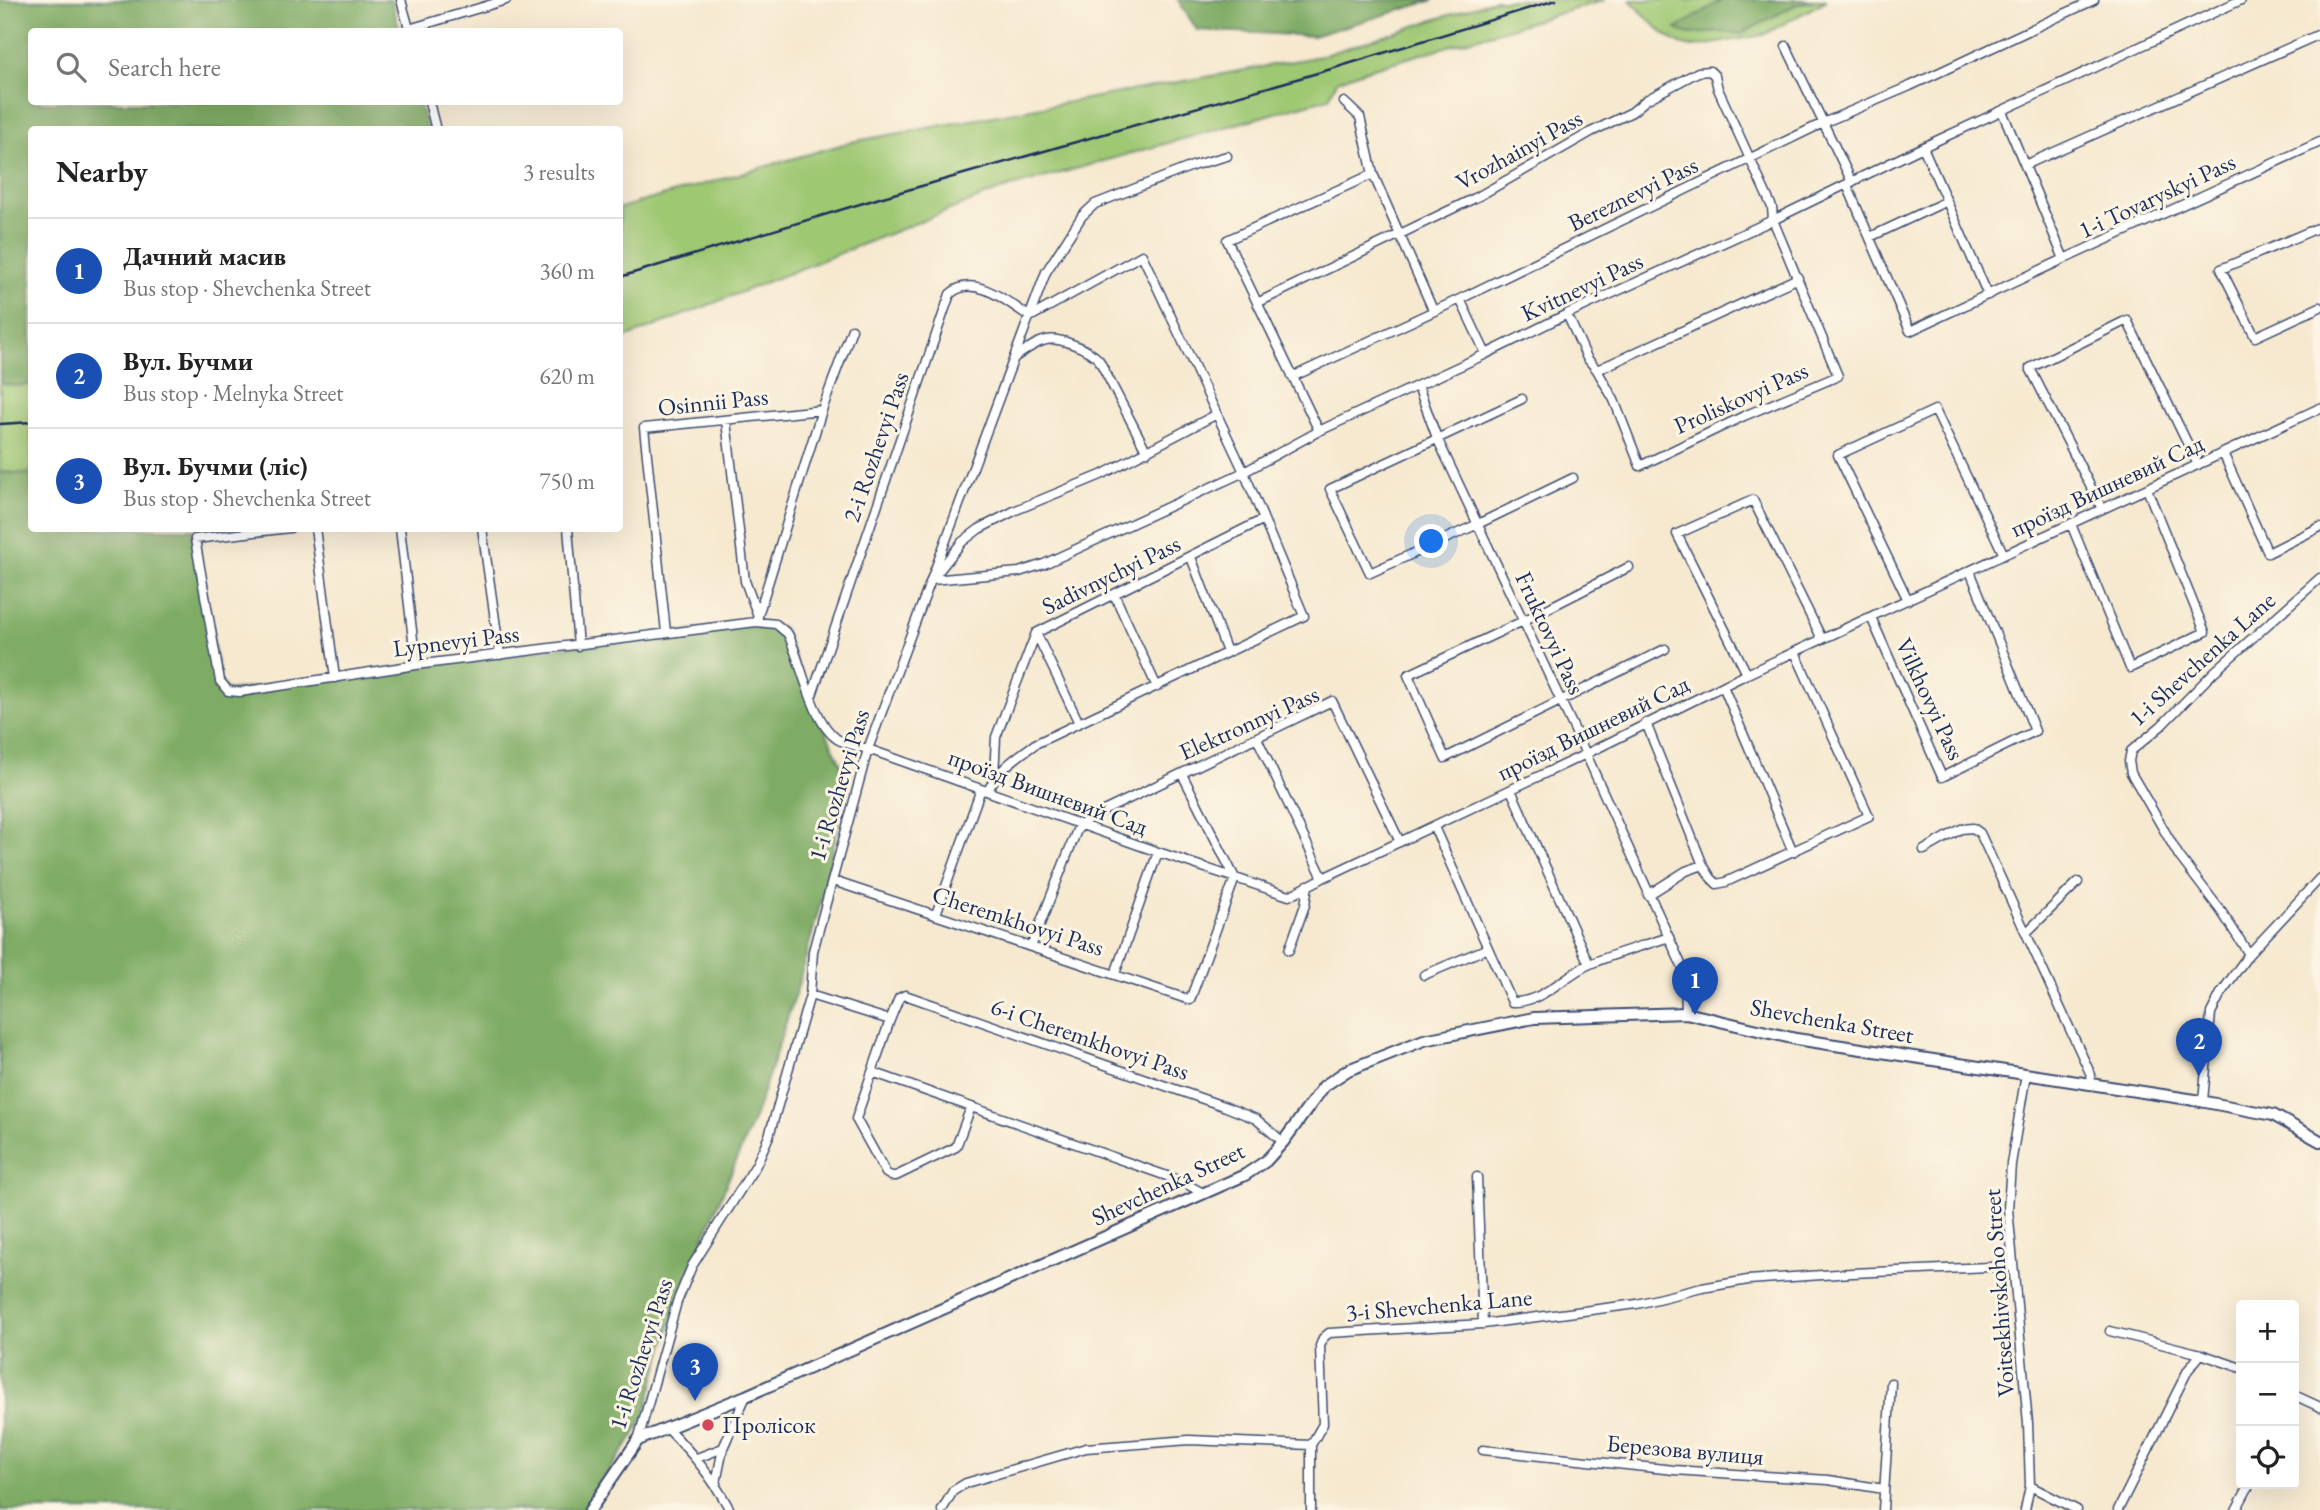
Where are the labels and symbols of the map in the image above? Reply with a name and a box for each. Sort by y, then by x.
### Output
street label: Vrozhainyi Pass [1450,102,1588,197]
street label: 1-i Tovaryskyi Pass [2073,146,2240,245]
street label: Bereznevyi Pass [1563,149,1703,238]
street label: Kvitnevyi Pass [1516,245,1648,328]
street label: Proliskovyi Pass [1669,354,1813,441]
street label: 2-i Rozhevyi Pass [835,368,916,526]
street label: Osinnii Pass [656,380,770,423]
street label: проїзд Вишневий Сад [2005,427,2209,544]
your location [1414,524,1448,558]
street label: Sadivnychyi Pass [1036,528,1185,621]
street label: Fruktovyi Pass [1508,566,1592,699]
street label: 1-i Shevchenka Lane [2122,585,2282,733]
street label: Lypnevyi Pass [391,617,521,664]
street label: Vilkhovyi Pass [1889,633,1972,765]
street label: проїзд Вишневий Сад [1492,668,1694,787]
street label: Elektronnyi Pass [1174,678,1324,767]
street label: 1-i Rozhevyi Pass [801,705,876,864]
street label: проїзд Вишневий Сад [944,741,1152,842]
street label: Cheremkhovyi Pass [928,878,1108,963]
pin: 1 [1672,957,1718,1015]
street label: 6-i Cheremkhovyi Pass [987,990,1193,1087]
street label: Shevchenka Street [1748,991,1917,1050]
pin: 2 [2176,1018,2222,1076]
street label: Shevchenka Street [1086,1134,1250,1233]
street label: Voitsekhivskoho Street [1976,1188,2021,1398]
street label: 1-i Rozhevyi Pass [602,1274,680,1433]
street label: 3-i Shevchenka Lane [1344,1281,1533,1328]
pin: 3 [672,1343,718,1401]
place label: Пролісок [722,1409,816,1440]
marker: Пролісок [700,1417,716,1433]
street label: Березова вулиця [1605,1427,1765,1472]

